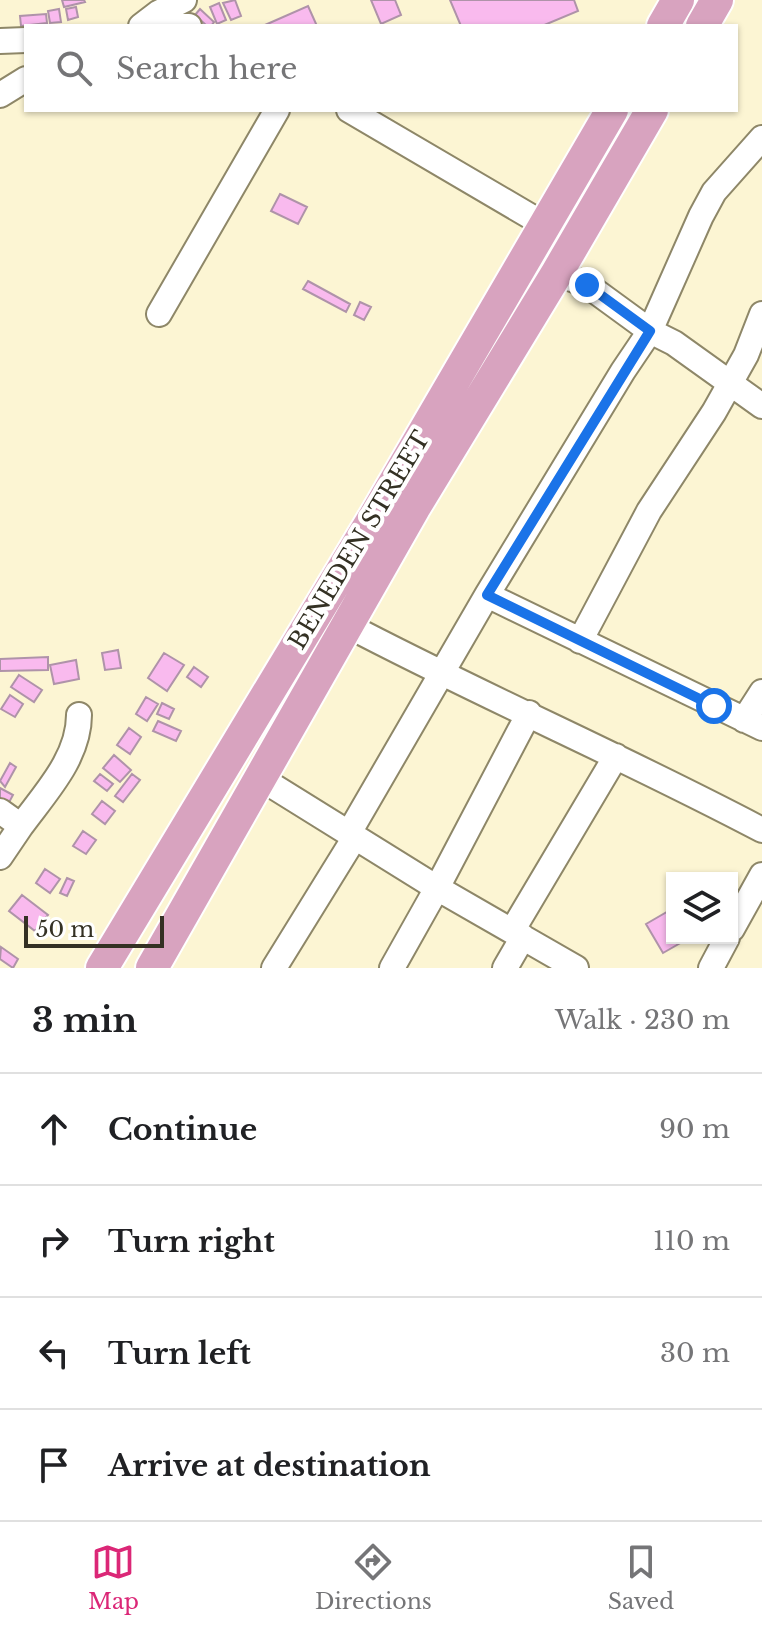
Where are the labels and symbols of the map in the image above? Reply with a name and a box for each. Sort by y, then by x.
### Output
route end [569,267,605,303]
street label: BENEDEN STREET [282,426,436,654]
route start [696,688,732,724]
scale bar [24,912,164,948]

